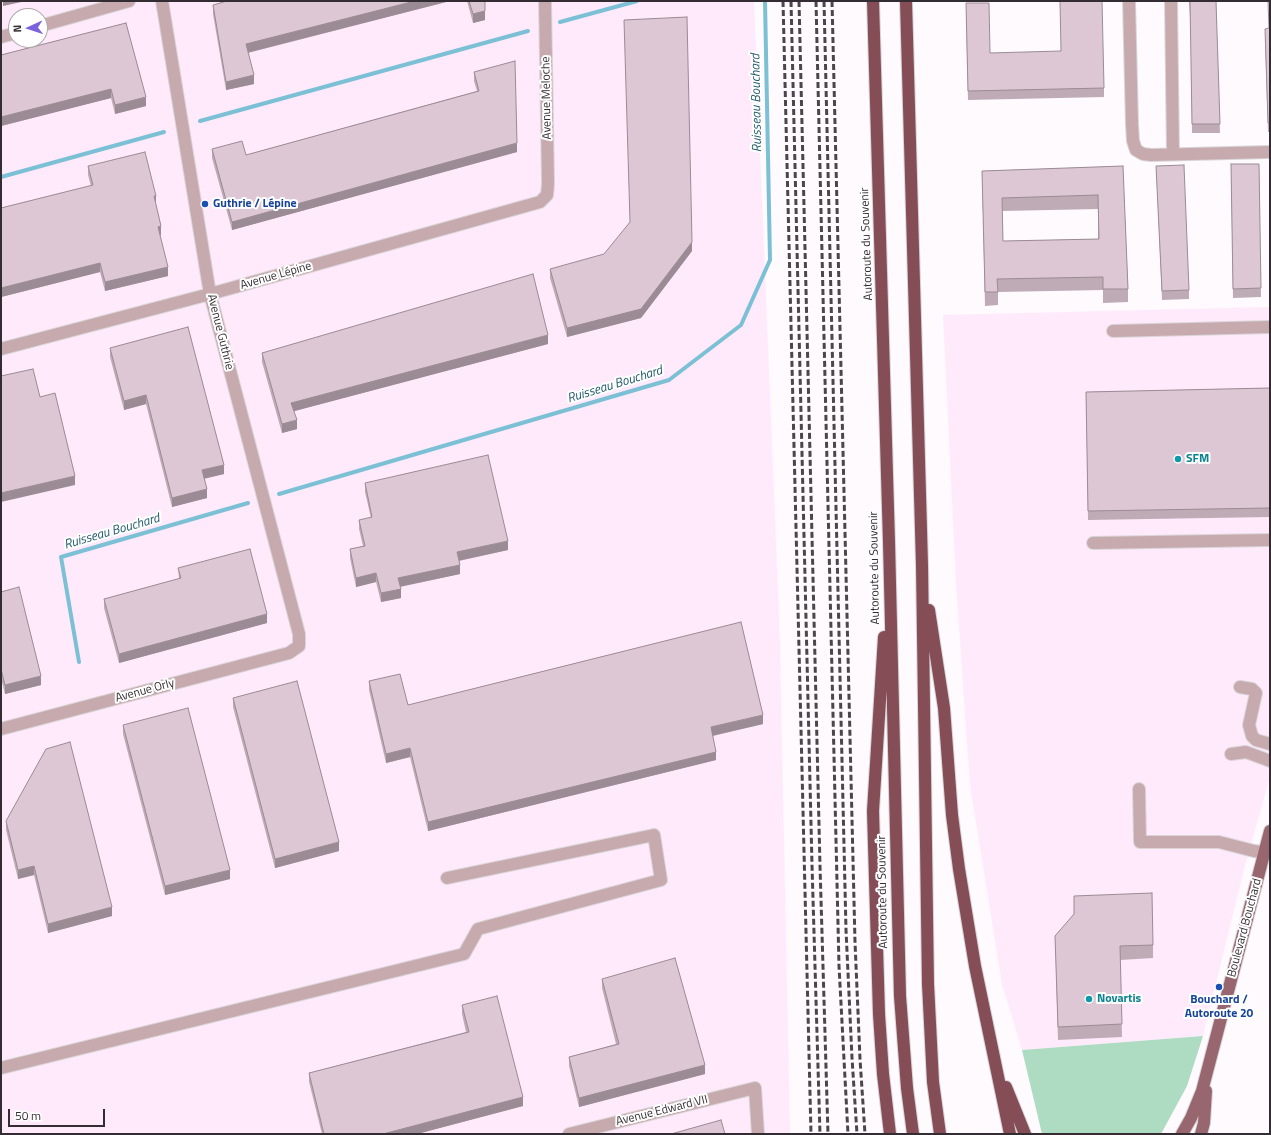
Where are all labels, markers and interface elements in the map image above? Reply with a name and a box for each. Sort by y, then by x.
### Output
north arrow [8,8,48,48]
text: N [9,24,25,33]
water label: Ruisseau Bouchard [748,54,766,152]
street label: Avenue Meloche [539,56,555,140]
street label: Autoroute du Souvenir [858,187,876,301]
place label: Guthrie / Lépine [213,197,297,211]
marker: Guthrie / Lépine [200,199,210,209]
street label: Avenue Lépine [239,259,313,293]
street label: Avenue Guthrie [204,293,236,371]
water label: Ruisseau Bouchard [566,363,664,407]
place label: SFM [1186,452,1209,466]
marker: SFM [1173,454,1183,464]
water label: Ruisseau Bouchard [62,511,162,553]
street label: Autoroute du Souvenir [867,511,883,625]
street label: Avenue Orly [114,676,176,706]
street label: Autoroute du Souvenir [875,835,891,949]
street label: Boulevard Bouchard [1225,877,1265,979]
marker: Bouchard / Autoroute 20 [1214,982,1224,992]
place label: Novartis [1097,992,1141,1006]
place label: Bouchard / Autoroute 20 [1185,993,1253,1021]
marker: Novartis [1084,994,1094,1004]
street label: Avenue Edward VII [615,1093,709,1129]
scale bar [10,1101,107,1127]
text: 50 m [15,1106,41,1125]

